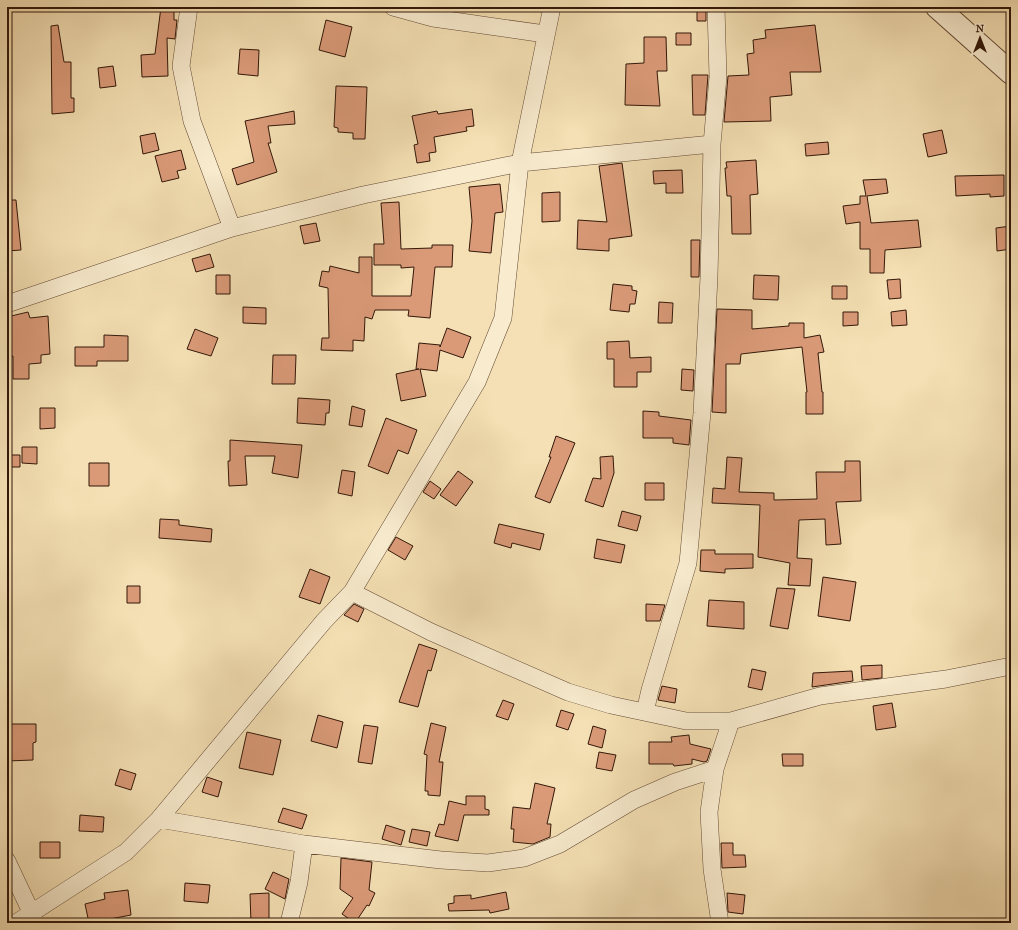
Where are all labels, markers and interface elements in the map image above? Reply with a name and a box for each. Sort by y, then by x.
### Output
north arrow [960,18,1000,58]
text: N [976,22,985,35]

